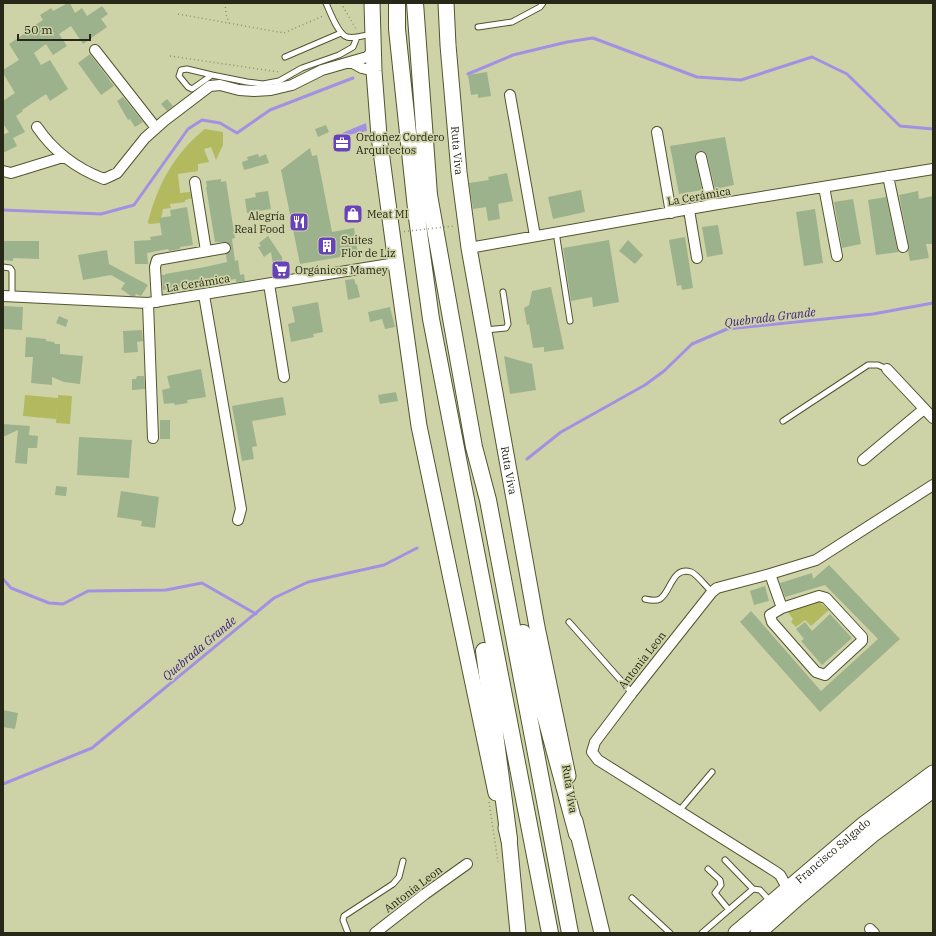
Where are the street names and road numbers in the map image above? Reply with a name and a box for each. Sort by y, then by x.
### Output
street label: Ruta Viva [448,126,466,176]
street label: La Cerámica [666,184,732,208]
street label: La Cerámica [165,271,231,295]
street label: Ruta Viva [498,445,520,496]
street label: Antonia Leon [615,628,669,692]
street label: Ruta Viva [559,764,581,814]
street label: Francisco Salgado [792,815,873,887]
street label: Antonia Leon [381,863,445,915]

